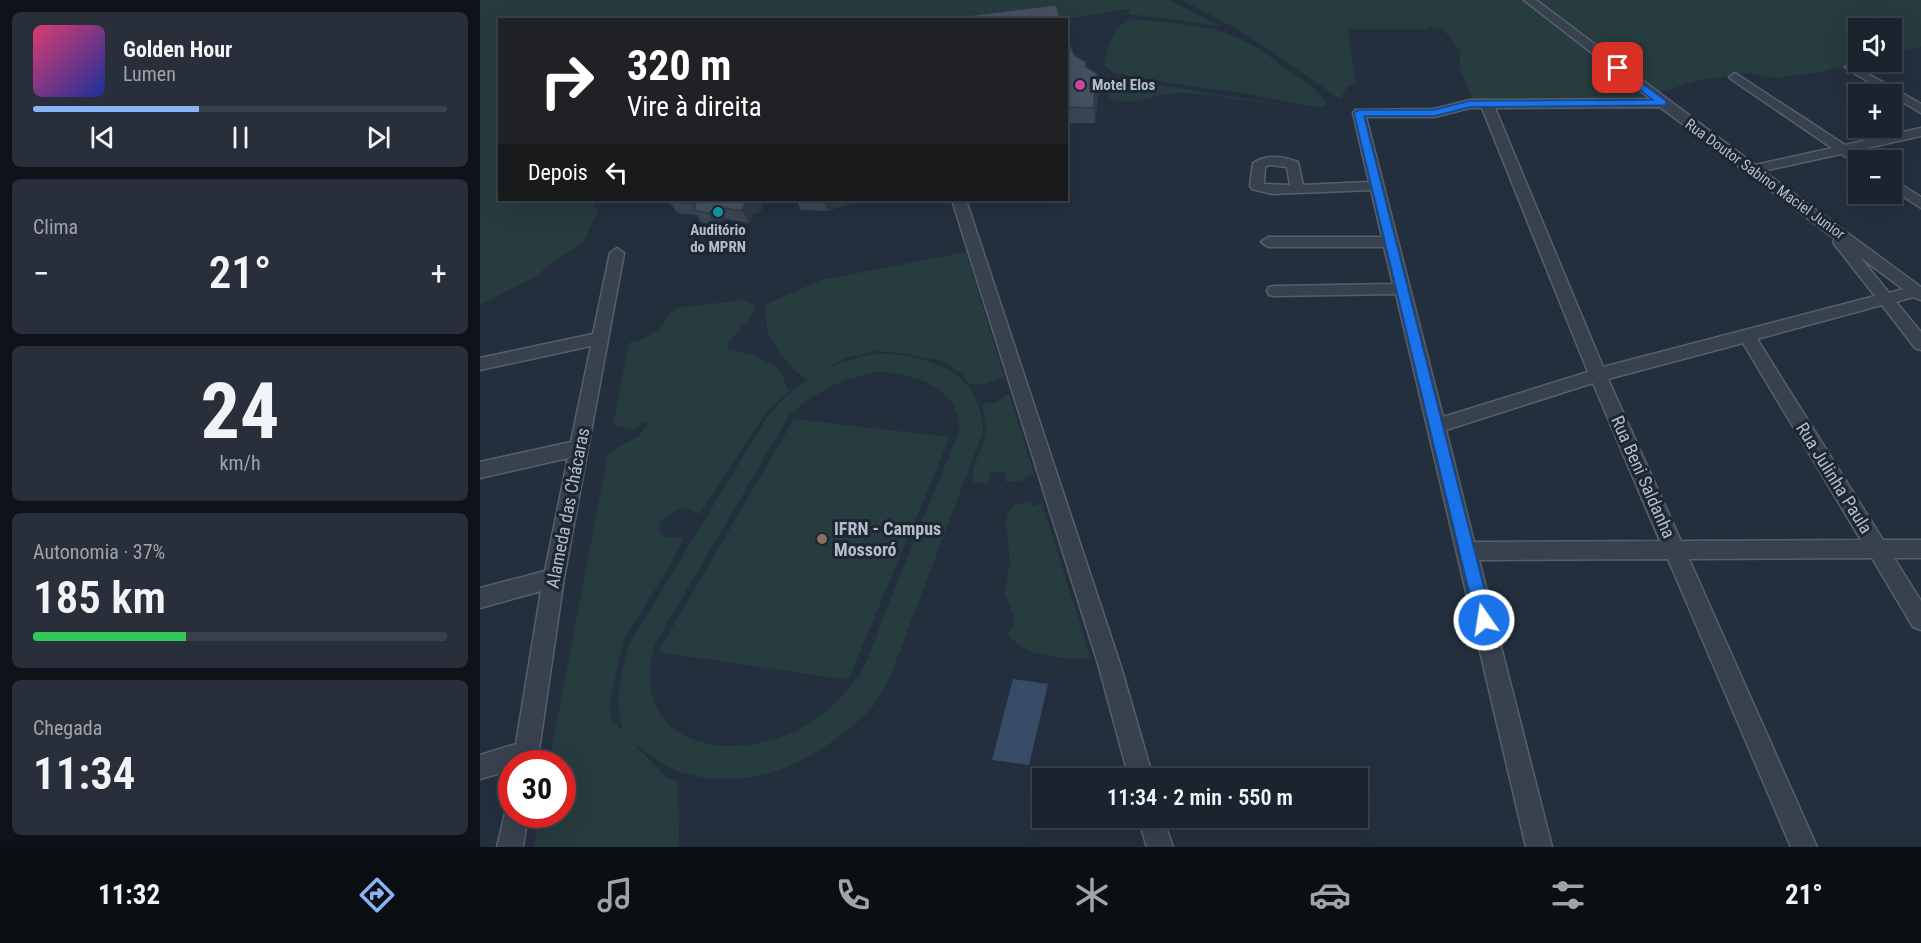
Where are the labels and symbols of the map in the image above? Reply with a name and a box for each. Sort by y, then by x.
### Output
pin [1592,42,1643,93]
place label: Motel Elos [1092,76,1155,94]
marker: Motel Elos [1073,78,1087,92]
street label: Rua Doutor Sabino Maciel Junior [1682,115,1849,243]
marker: Auditório do MPRN [711,205,725,219]
place label: Auditório do MPRN [690,221,746,256]
street label: Rua Beni Saldanha [1607,412,1680,541]
street label: Rua Julinha Paula [1792,418,1877,537]
street label: Alameda das Chácaras [542,426,593,590]
place label: IFRN - Campus Mossoró [834,518,941,560]
marker: IFRN - Campus Mossoró [815,532,829,546]
position arrow [1452,588,1516,652]
speed limit sign: 30 [498,750,576,828]

